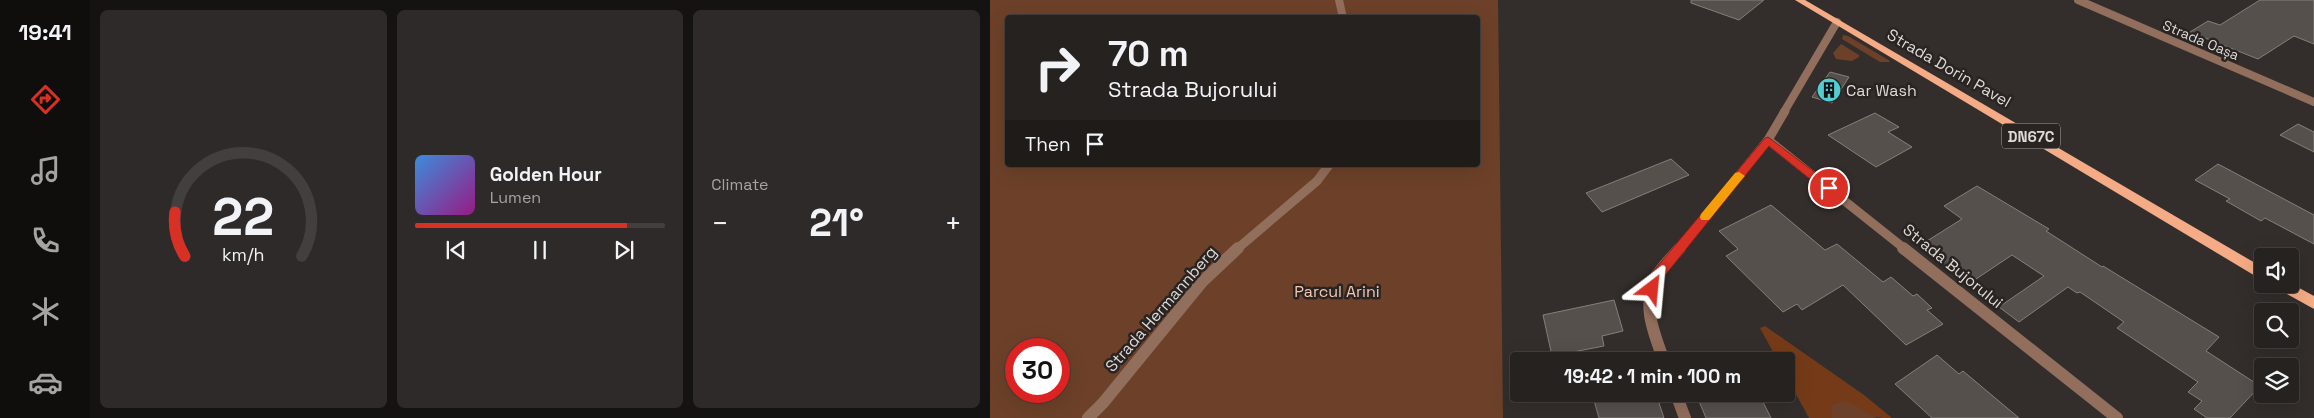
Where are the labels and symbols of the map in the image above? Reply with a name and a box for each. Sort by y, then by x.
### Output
street label: Strada Oașa [2160,16,2242,64]
street label: Strada Dorin Pavel [1883,24,2015,112]
building icon: Car Wash [1816,77,1842,103]
place label: Car Wash [1846,80,1917,101]
road number: DN67C [2002,124,2060,148]
pin [1808,167,1850,209]
street label: Strada Bujorului [1899,219,2007,313]
street label: Strada Hermannberg [1101,242,1221,376]
position arrow [1625,262,1677,314]
park label: Parcul Arini [1294,281,1380,302]
speed limit sign: 30 [1005,338,1070,403]

